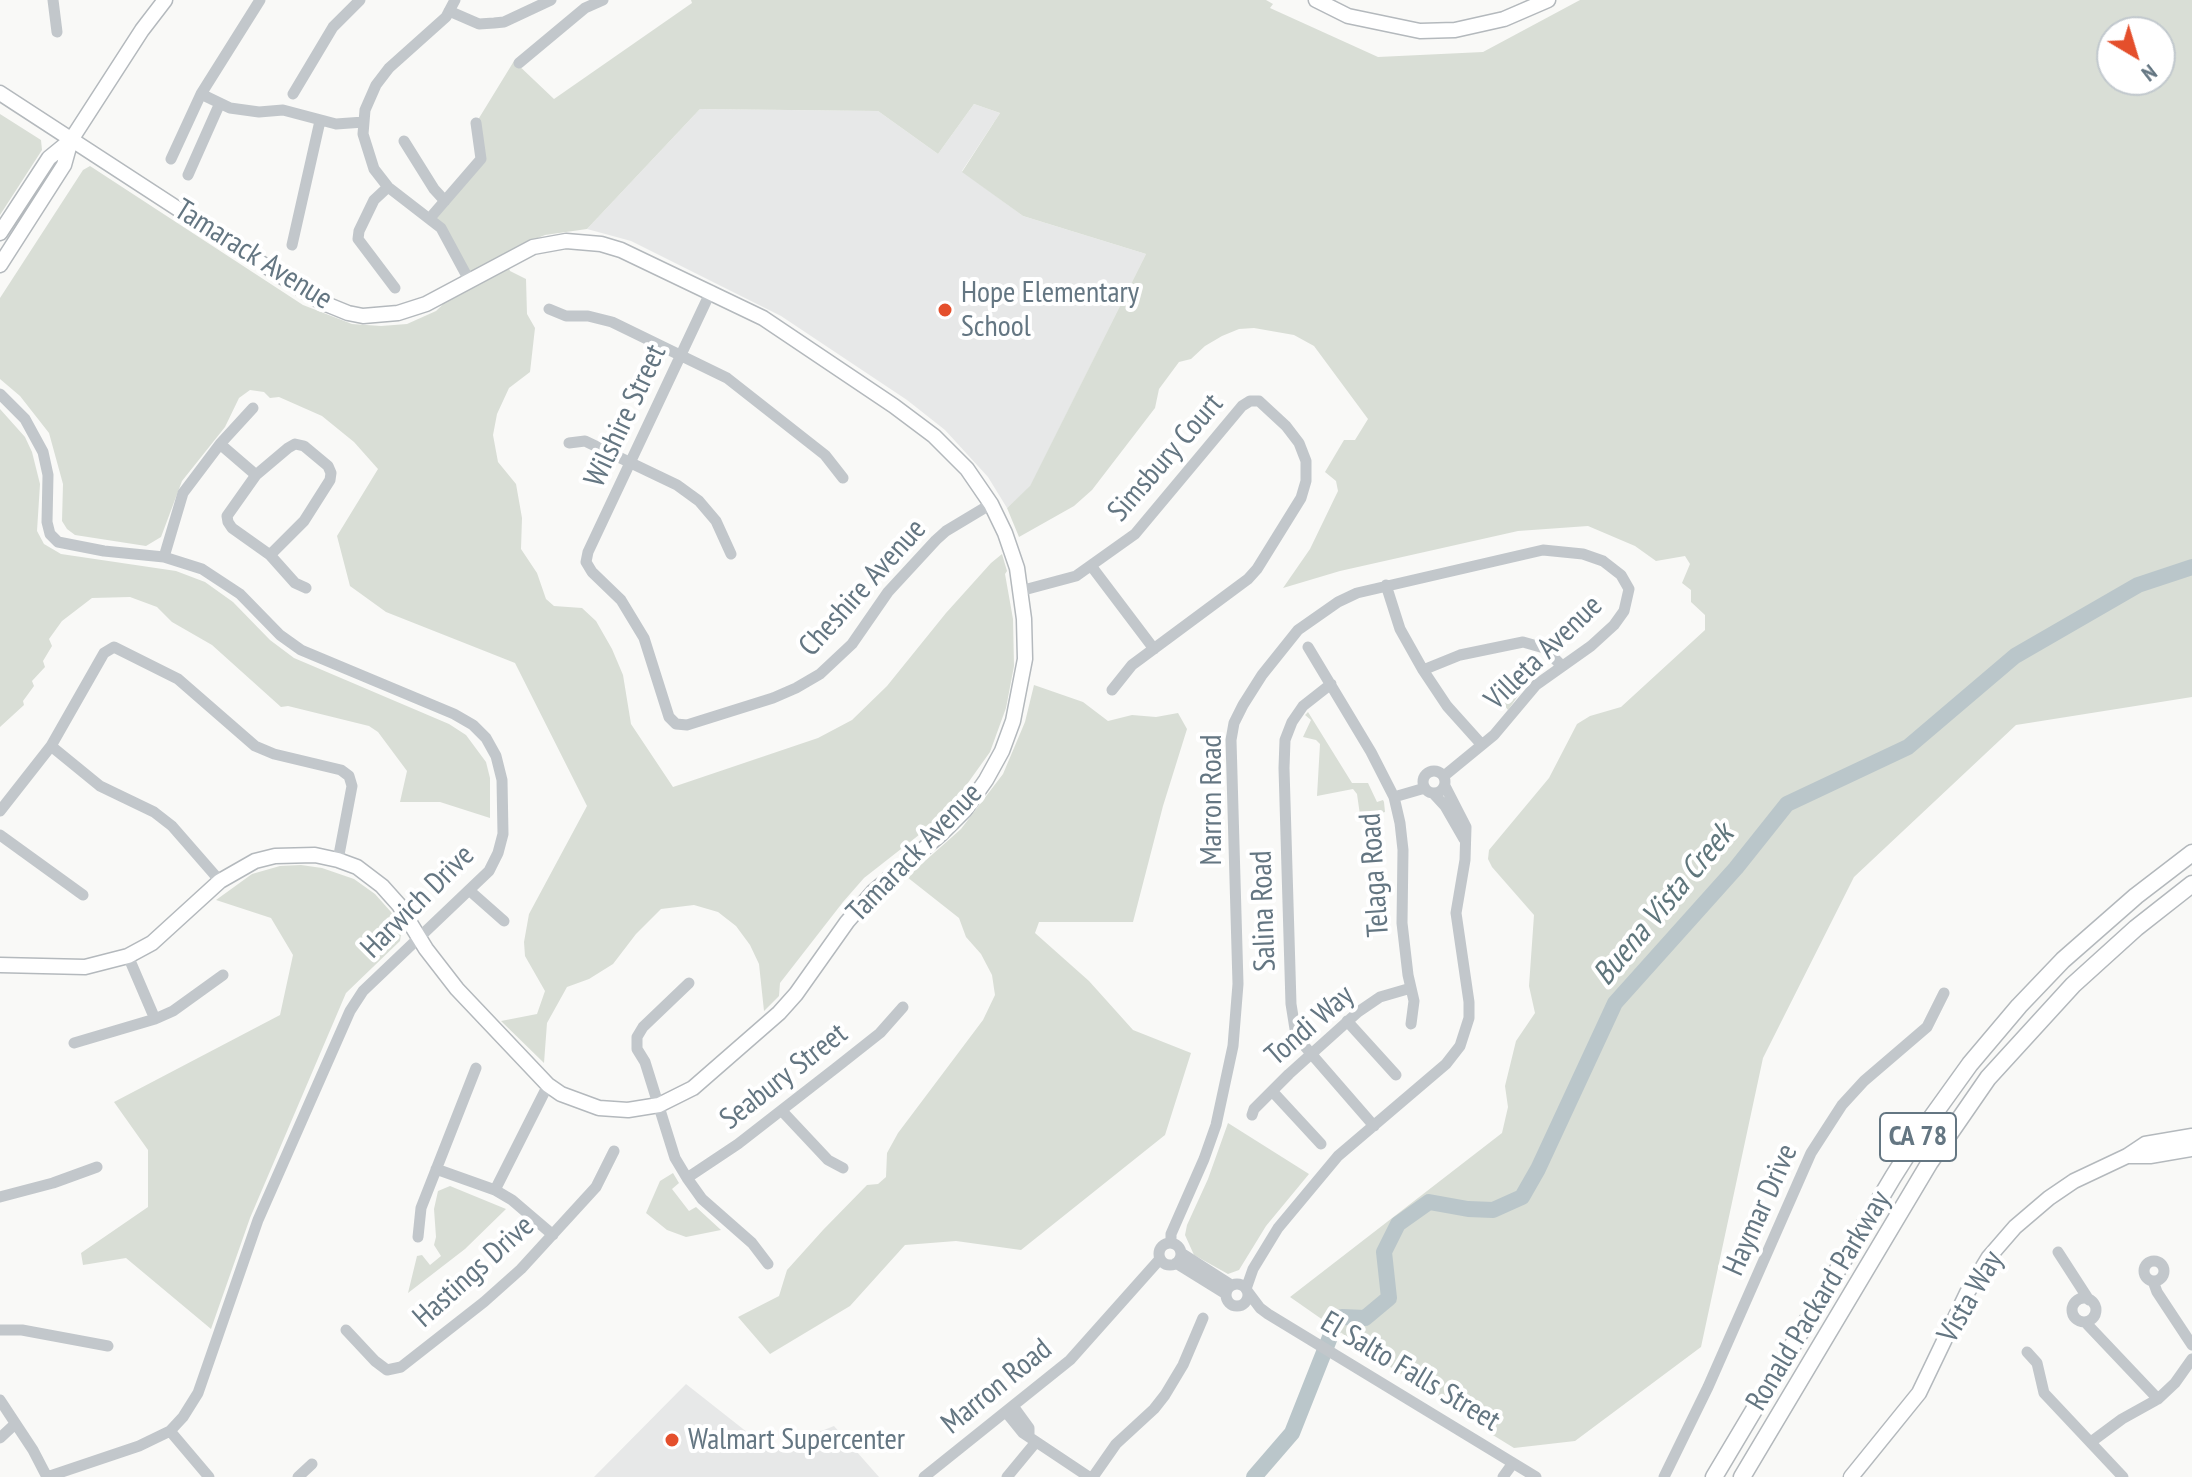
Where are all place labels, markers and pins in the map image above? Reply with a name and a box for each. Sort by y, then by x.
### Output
place label: Hope Elementary School [961,275,1139,346]
marker: Hope Elementary School [936,301,954,319]
place label: Walmart Supercenter [688,1422,905,1458]
marker: Walmart Supercenter [663,1431,681,1449]

